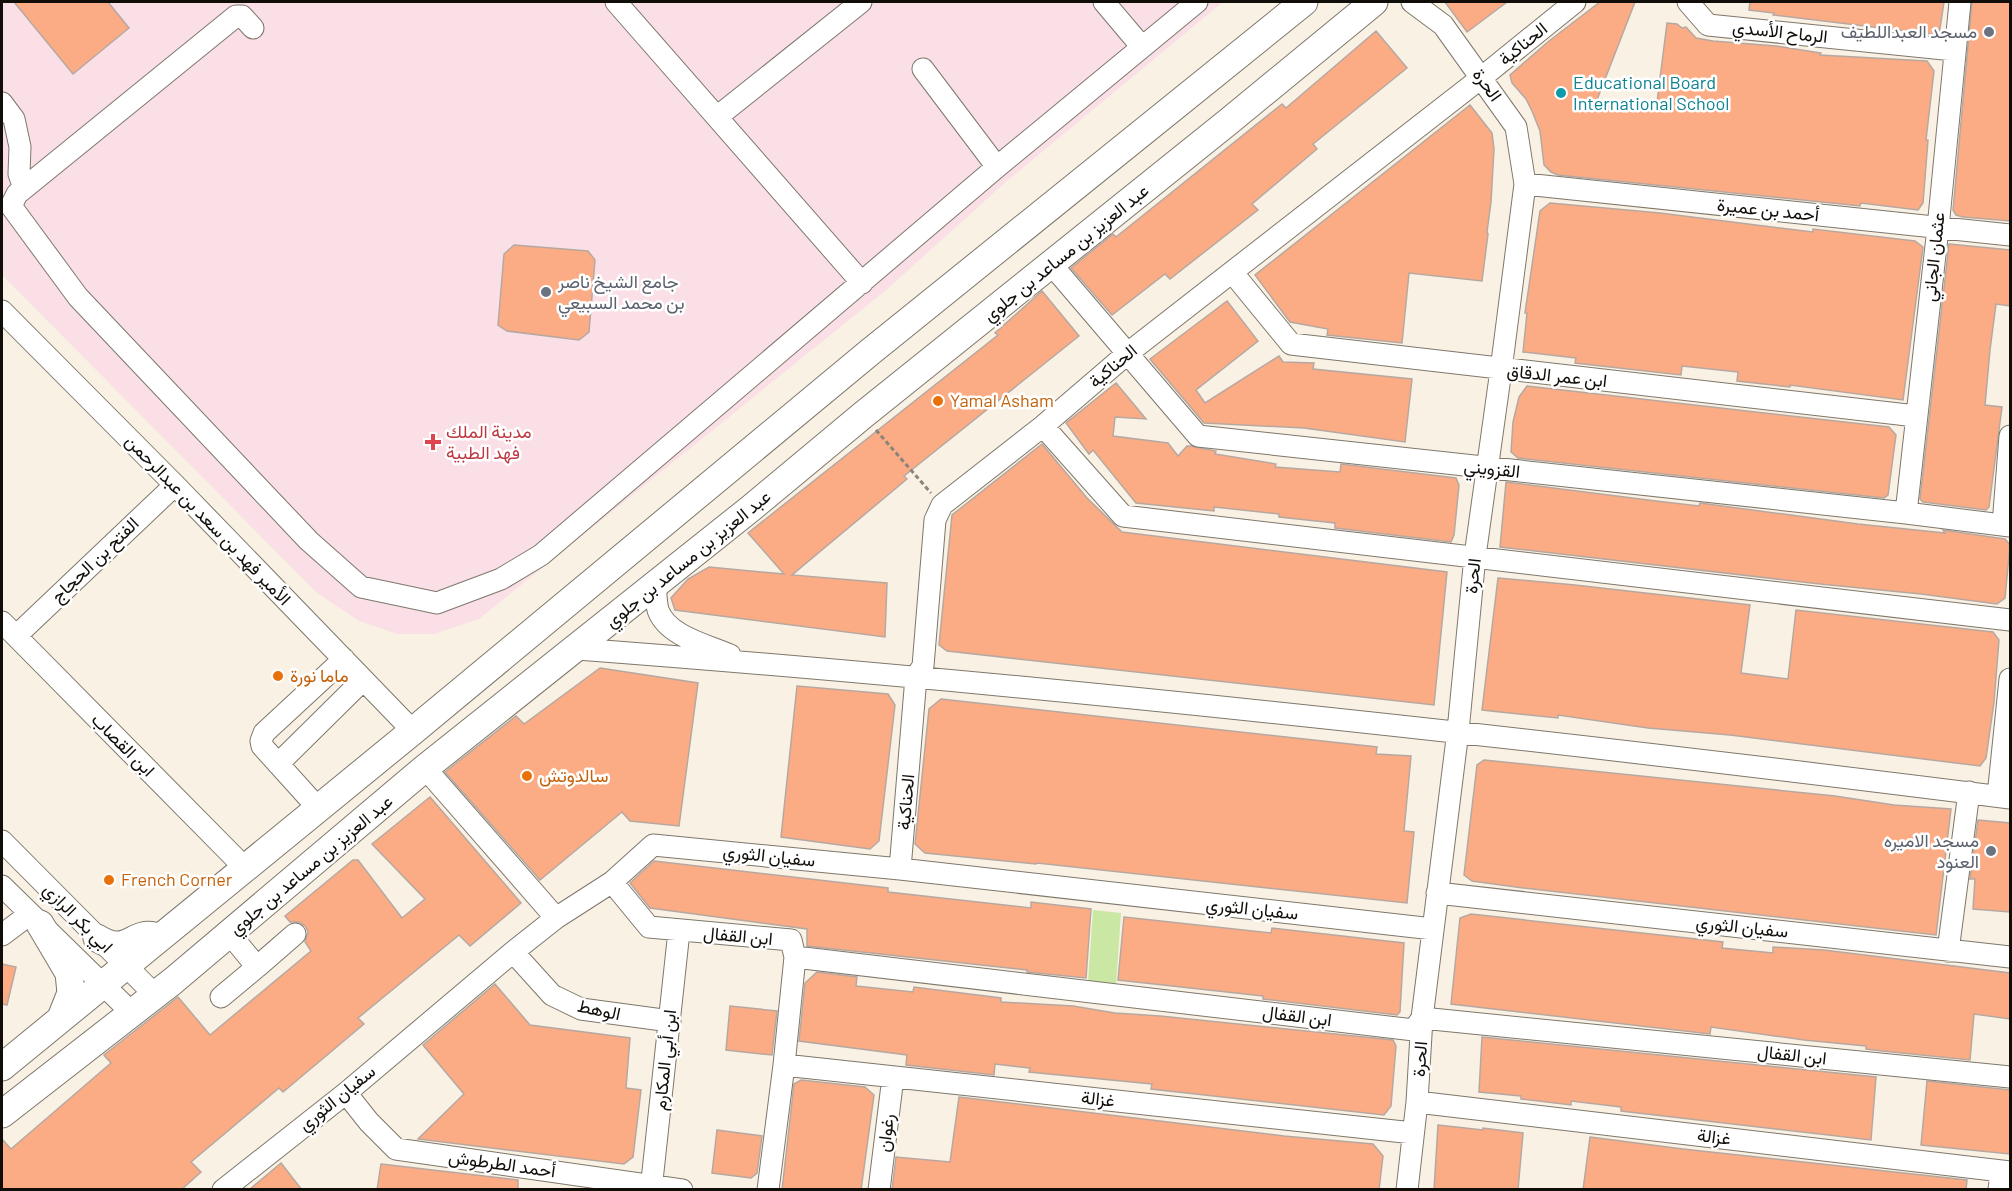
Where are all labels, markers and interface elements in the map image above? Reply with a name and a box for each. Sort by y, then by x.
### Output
street label: الرماح الأسدي [1731,15,1829,52]
street label: الحناكية [1494,17,1551,69]
place label: مسجد العبداللطيف [1841,20,1977,42]
marker: مسجد العبداللطيف [1982,25,1996,39]
street label: الحرة [1468,64,1507,106]
place label: Educational Board International School [1573,71,1729,114]
marker: Educational Board International School [1554,86,1568,100]
street label: عبد العزيز بن مساعد بن جلوي [978,179,1156,330]
street label: أحمد بن عميرة [1716,193,1820,226]
street label: عثمان الجاني [1917,211,1954,303]
place label: جامع الشيخ ناصر بن محمد السبيعي [557,270,685,318]
marker: جامع الشيخ ناصر بن محمد السبيعي [539,285,553,299]
street label: الحناكية [1084,339,1141,392]
street label: ابن عمر الدقاق [1506,359,1608,392]
place label: Yamal Asham [950,389,1054,411]
marker: Yamal Asham [931,394,945,408]
place label: مدينة الملك فهد الطبية [446,420,532,464]
street label: الأمير فهد بن سعد بن عبدالرحمن [121,429,296,610]
marker: مدينة الملك فهد الطبية [424,433,442,451]
street label: القزويني [1462,454,1521,487]
street label: عبد العزيز بن مساعد بن جلوي [600,485,778,636]
street label: الفتح بن الحجاج [46,512,144,608]
street label: الحرة [1459,557,1486,595]
place label: ماما نورة [290,664,349,687]
marker: ماما نورة [271,669,285,683]
street label: ابن القصاب [87,708,160,781]
place label: سالدوتش [539,764,608,787]
marker: سالدوتش [520,769,534,783]
street label: الحناكية [892,773,918,831]
street label: عبد العزيز بن مساعد بن جلوي [224,789,400,943]
place label: مسجد الاميره العنود [1884,829,1979,873]
street label: سفيان الثوري [721,839,816,876]
marker: مسجد الاميره العنود [1984,844,1998,858]
place label: French Corner [121,868,233,890]
marker: French Corner [102,873,116,887]
street label: ابي بكر الرازي [36,878,118,960]
street label: سفيان الثوري [1204,892,1299,929]
street label: سفيان الثوري [1694,910,1789,947]
street label: ابن القفال [702,921,774,950]
street label: الوهط [575,994,623,1025]
street label: ابن القفال [1261,1000,1333,1031]
street label: ابن أبي المكارم [648,1008,685,1112]
street label: ابن القفال [1756,1039,1828,1070]
street label: الحرة [1407,1040,1432,1078]
street label: سفيان الثوري [293,1059,383,1139]
street label: غزالة [1080,1085,1116,1112]
street label: رغوان [872,1112,899,1153]
street label: غزالة [1696,1123,1732,1150]
street label: أحمد الطرطوش [447,1145,557,1182]

